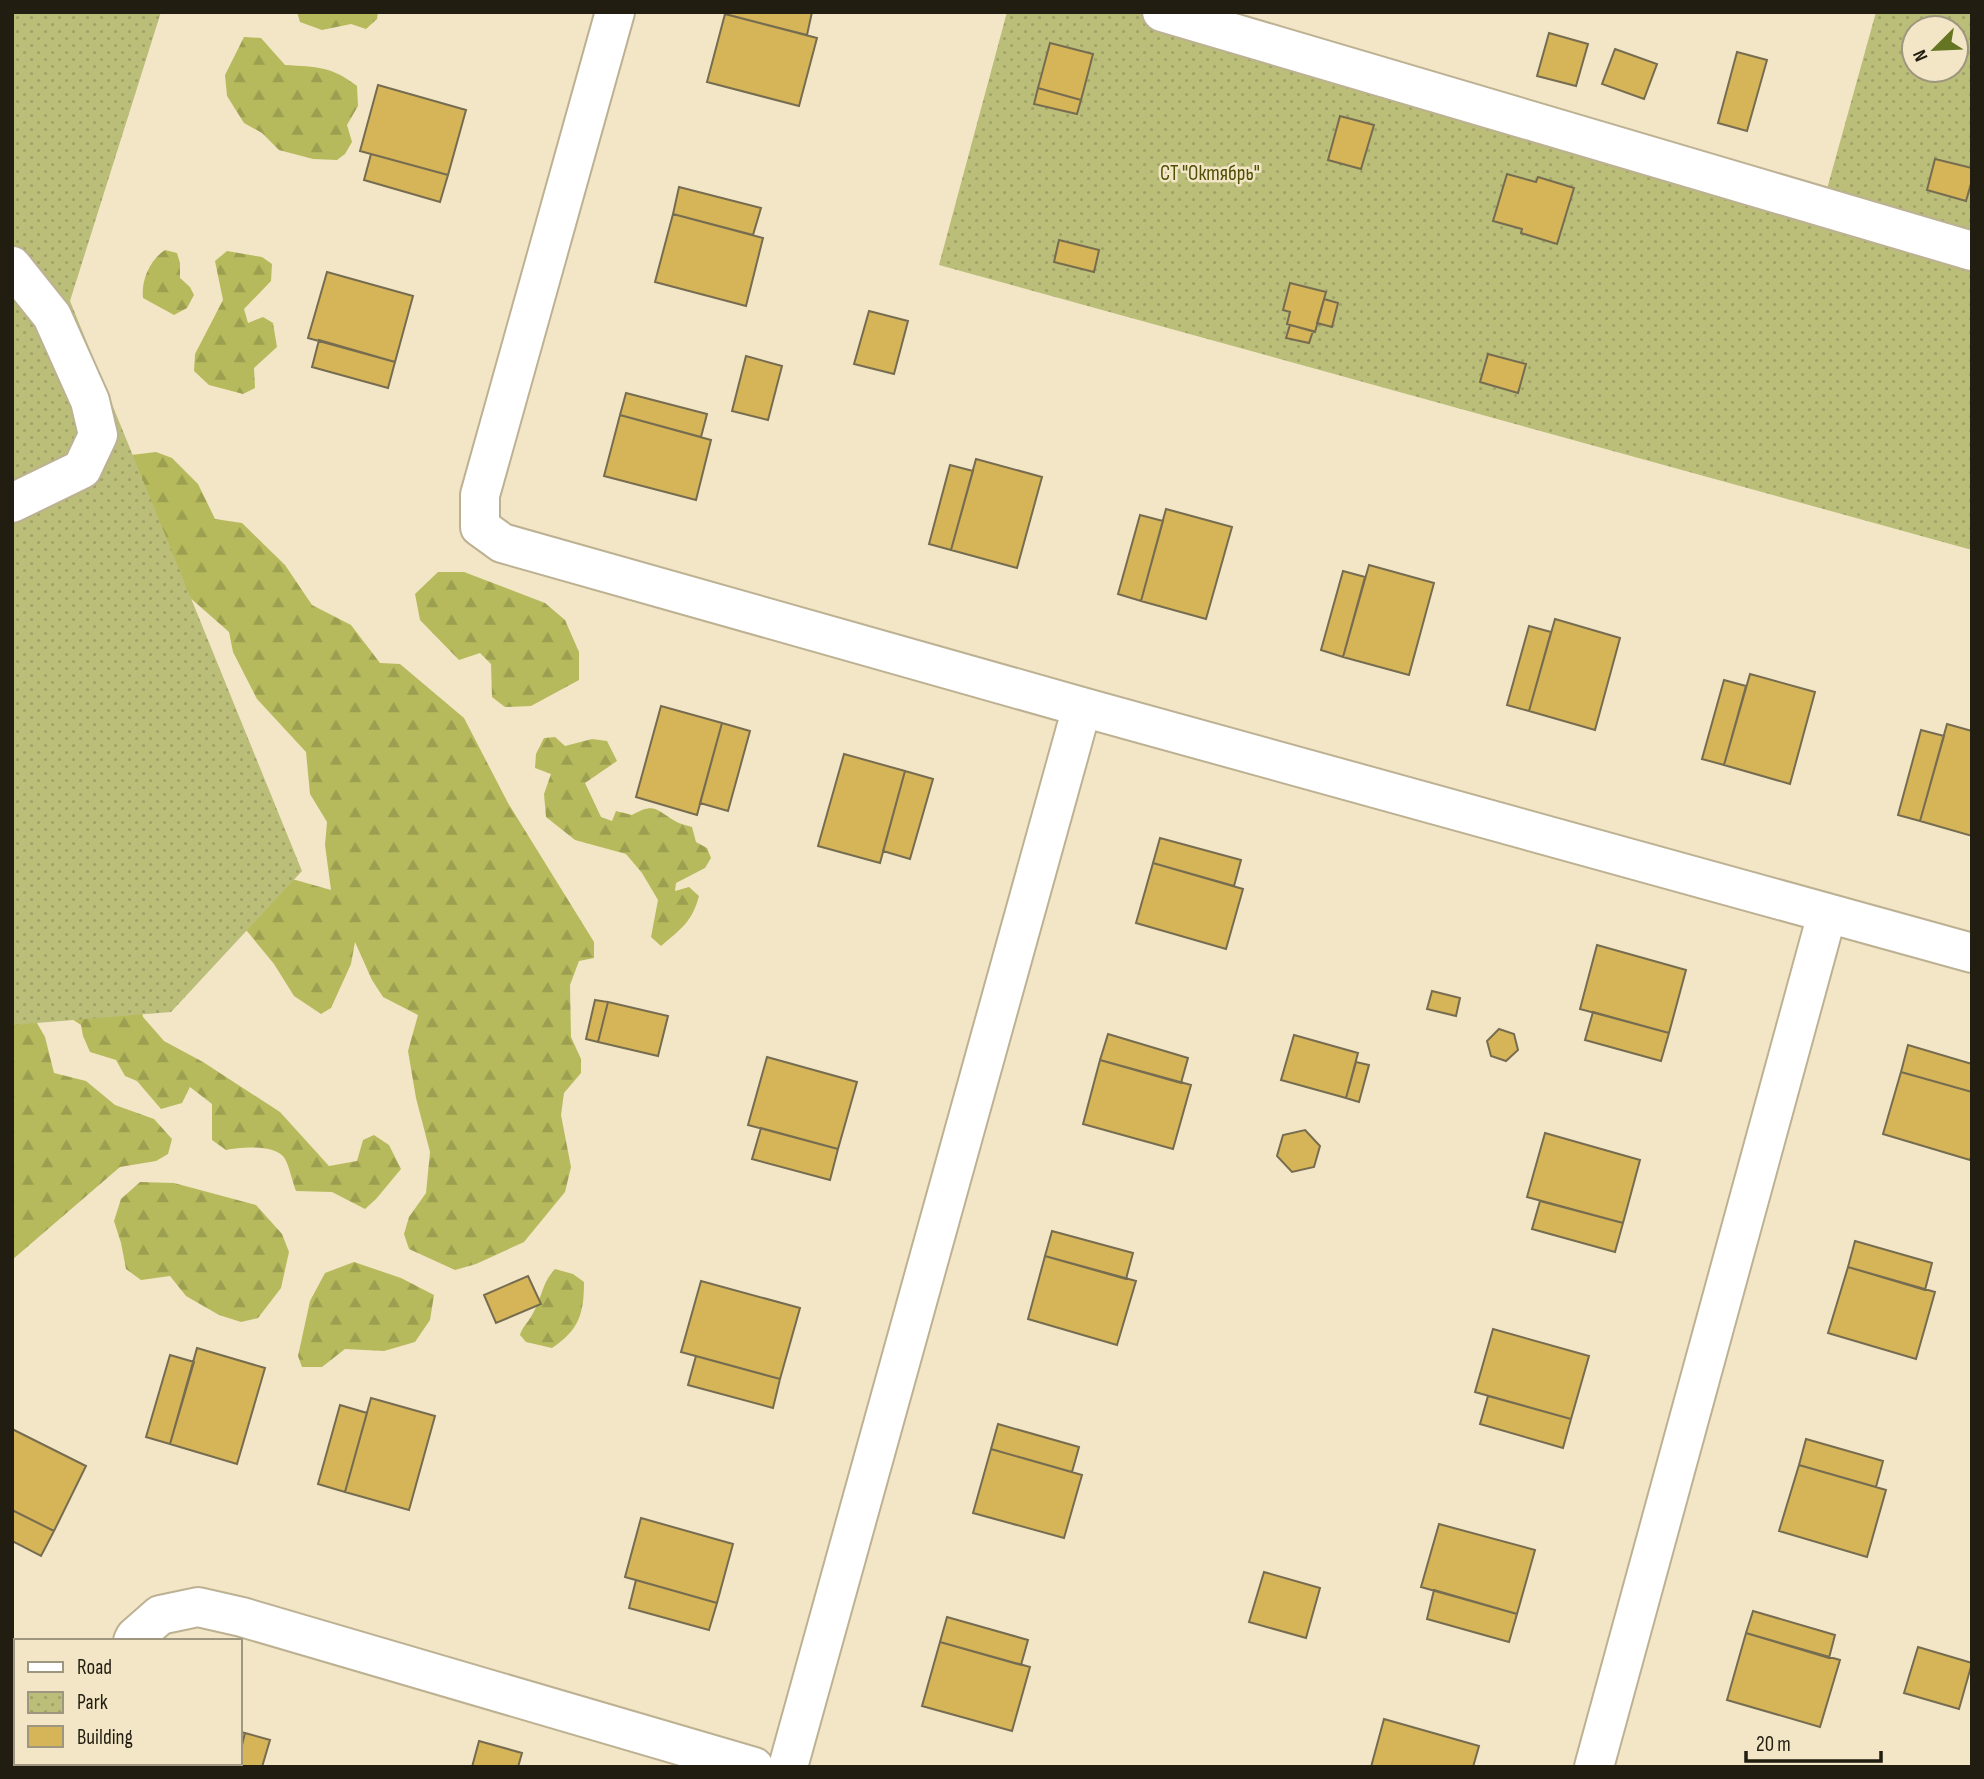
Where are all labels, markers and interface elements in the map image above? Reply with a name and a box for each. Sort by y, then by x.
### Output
north arrow [1900,14,1970,84]
text: N [1908,46,1933,65]
park label: СТ "Октябрь" [1160,161,1260,186]
legend [14,1639,242,1765]
text: Road [77,1655,112,1680]
text: Park [77,1690,108,1715]
scale bar [1746,1720,1881,1764]
text: Building [77,1725,133,1750]
text: 20 m [1756,1732,1791,1757]

